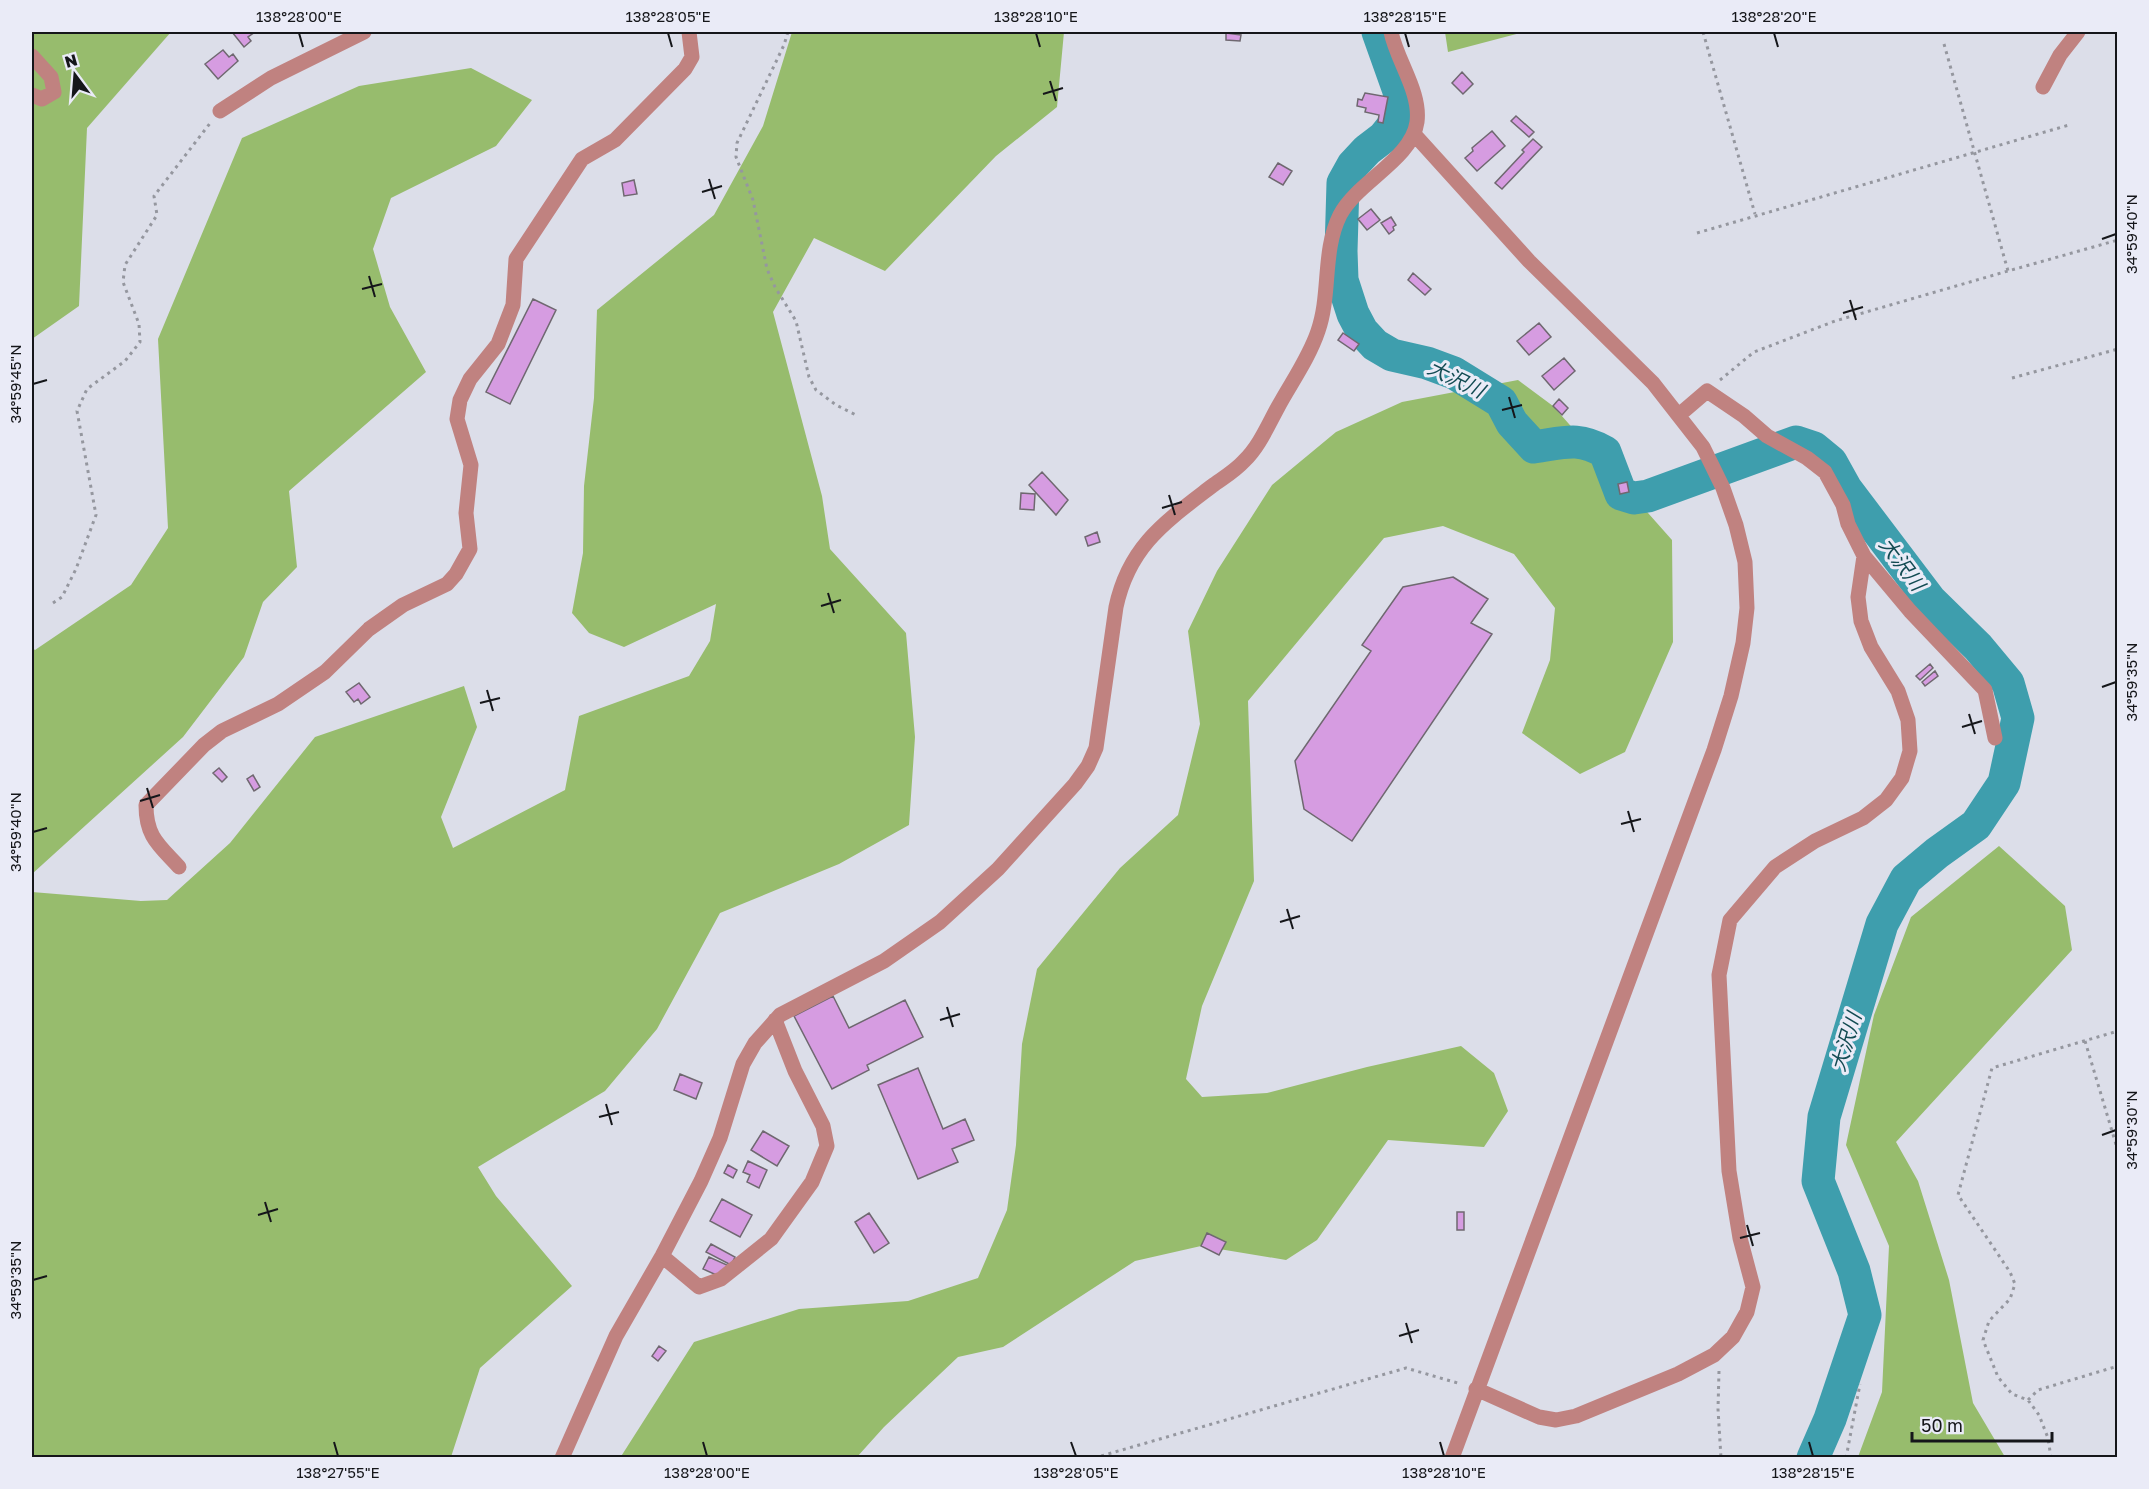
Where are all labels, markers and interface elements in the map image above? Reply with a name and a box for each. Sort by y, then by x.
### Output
text: 138°28'00"E [256,7,342,25]
text: 138°28'05"E [625,7,711,25]
text: 138°28'10"E [994,7,1078,25]
text: 138°28'15"E [1363,7,1447,25]
text: 138°28'20"E [1731,7,1817,25]
north arrow [45,45,105,105]
text: N [62,49,79,72]
text: 34°59'40"N [2122,194,2140,274]
text: 34°59'45"N [6,344,24,424]
water label: 大沢川 [1424,354,1490,403]
water label: 大沢川 [1875,532,1932,596]
text: 34°59'35"N [2122,643,2140,721]
text: 34°59'40"N [6,792,24,872]
water label: 大沢川 [1825,1008,1866,1074]
text: 34°59'30"N [2122,1090,2140,1170]
text: 34°59'35"N [6,1241,24,1319]
scale bar [1912,1405,2052,1443]
text: 50 m [1921,1414,1963,1436]
text: 138°27'55"E [296,1463,380,1481]
text: 138°28'00"E [664,1463,750,1481]
text: 138°28'05"E [1033,1463,1119,1481]
text: 138°28'10"E [1402,1463,1486,1481]
text: 138°28'15"E [1771,1463,1855,1481]

